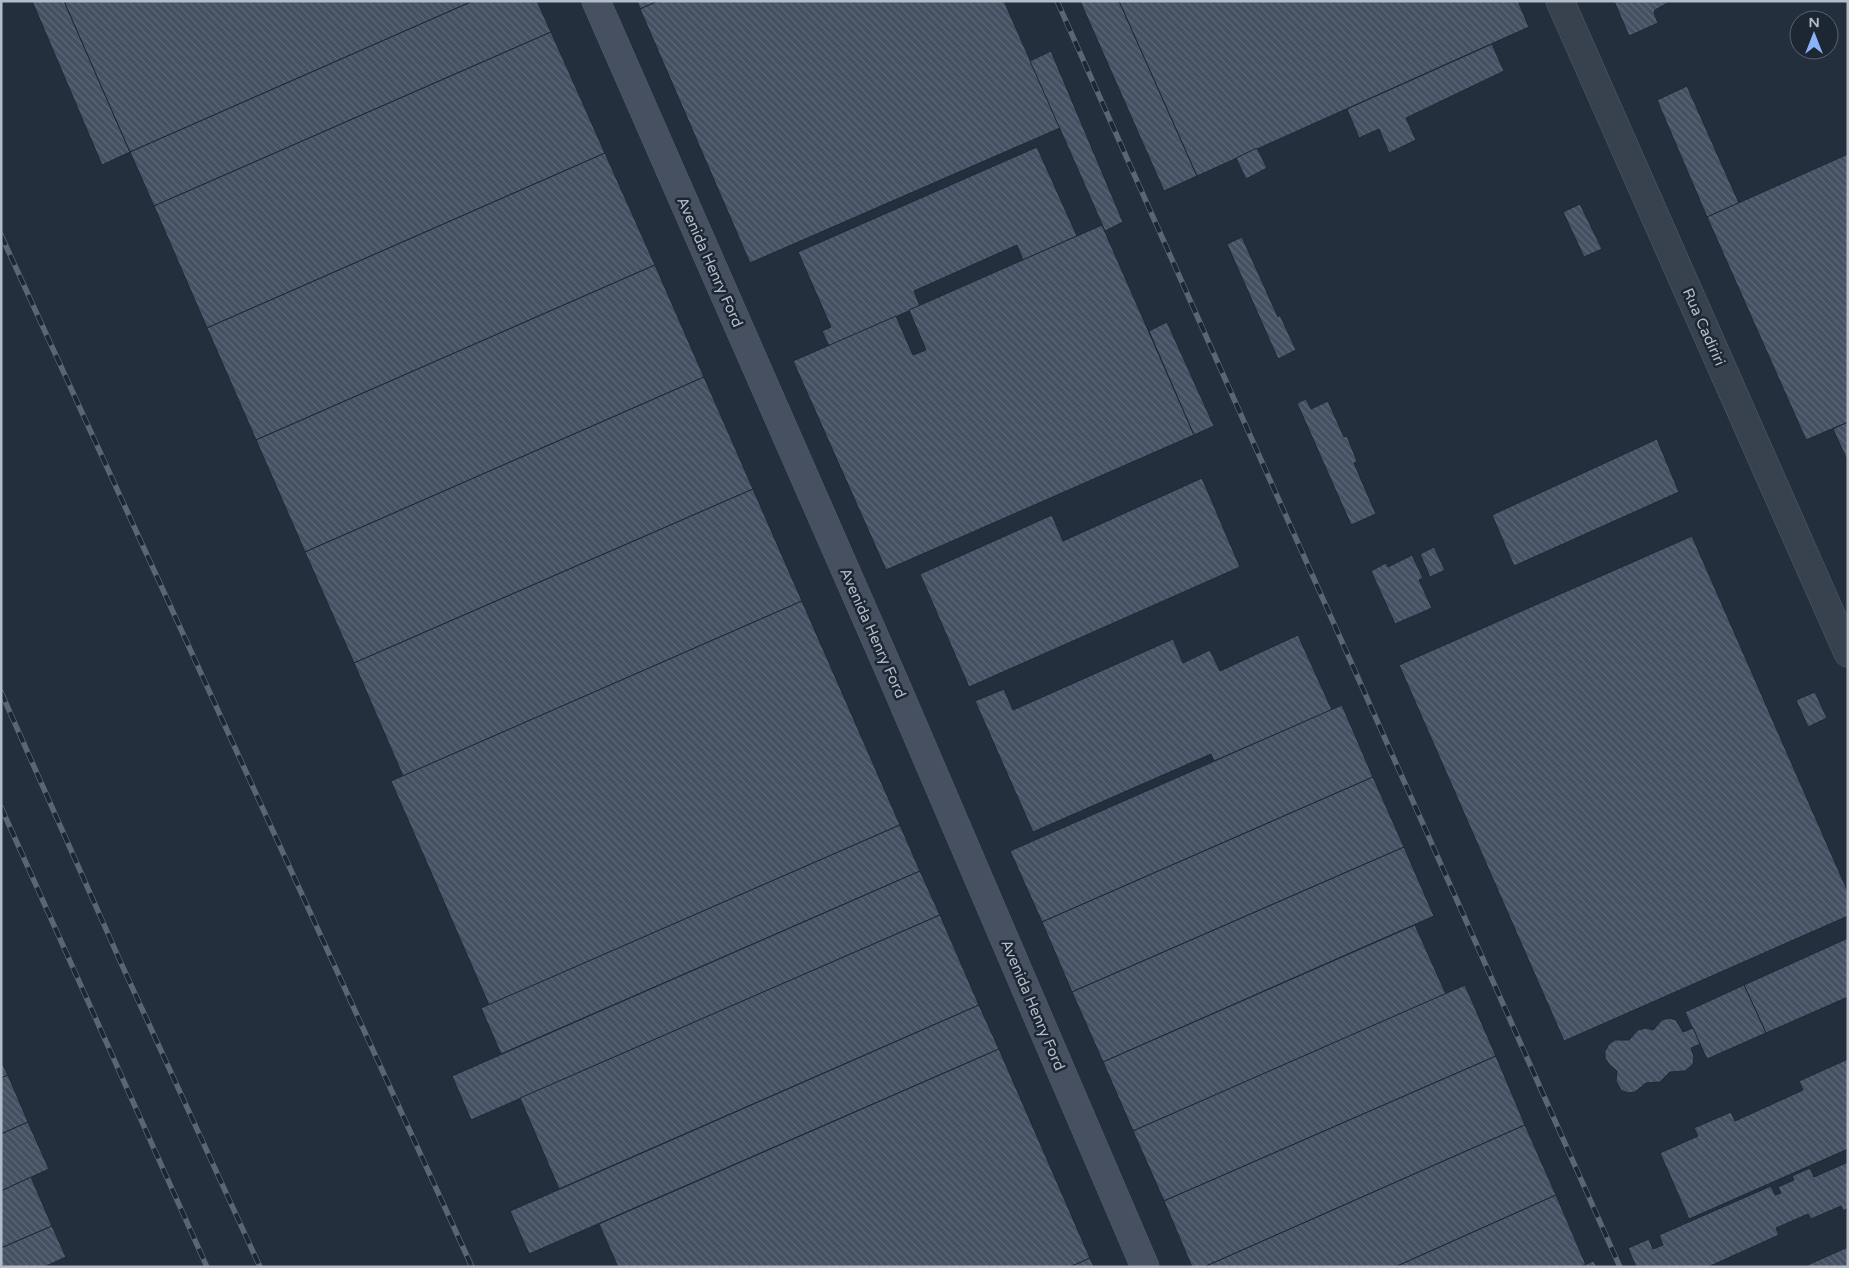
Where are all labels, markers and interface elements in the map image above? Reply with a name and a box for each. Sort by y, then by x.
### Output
north arrow [1789,10,1839,60]
text: N [1808,14,1820,31]
street label: Avenida Henry Ford [673,194,747,330]
street label: Rua Cadiriri [1679,285,1729,369]
street label: Avenida Henry Ford [836,565,910,701]
street label: Avenida Henry Ford [997,937,1069,1073]

